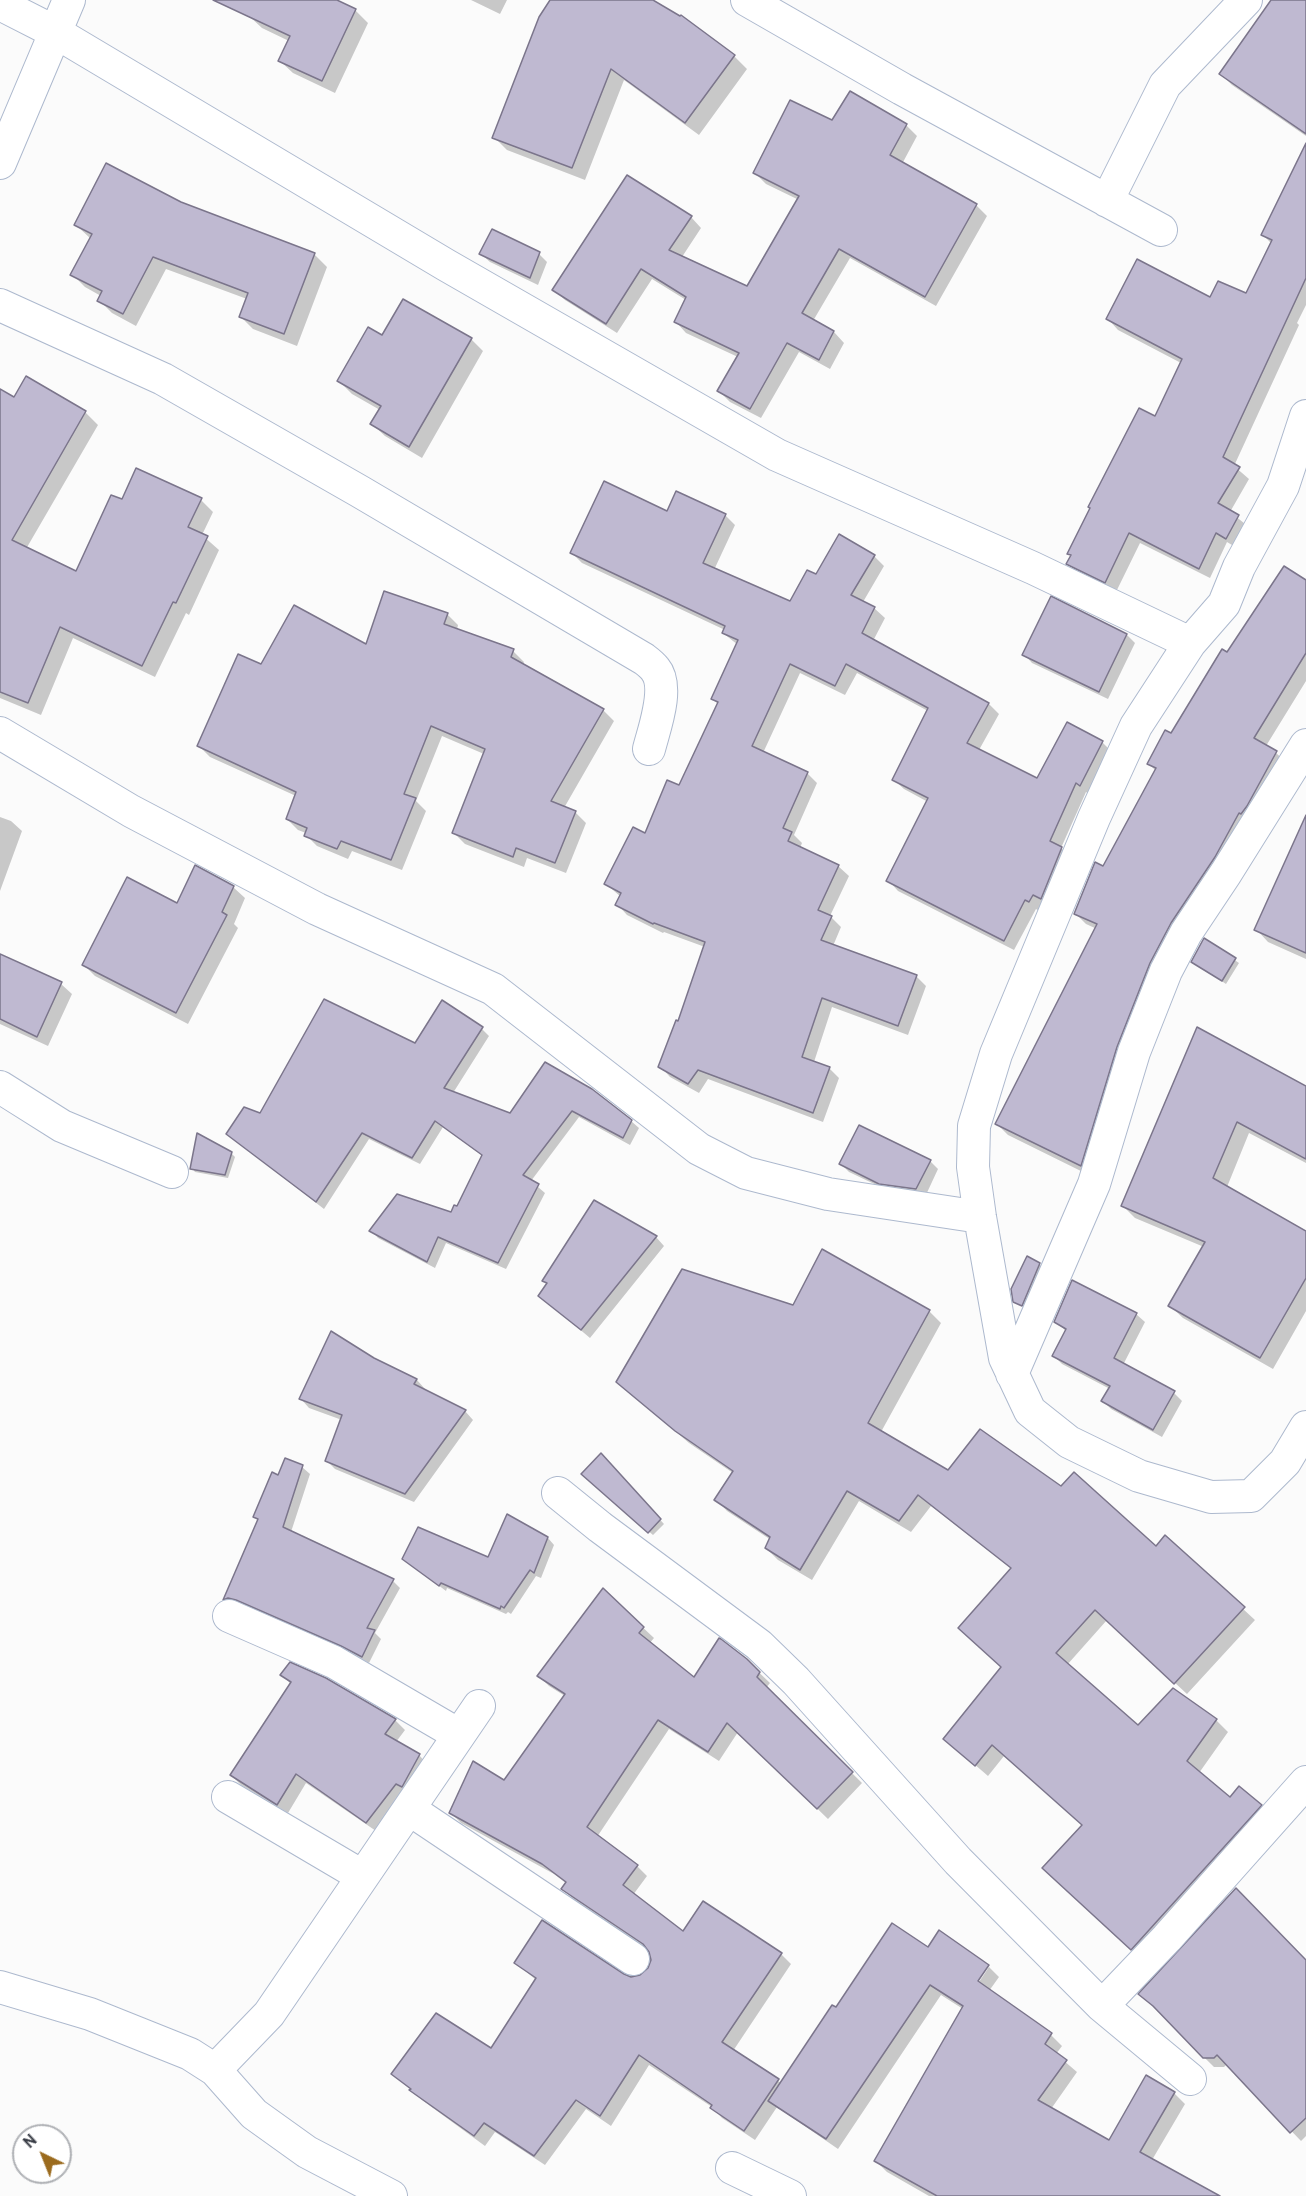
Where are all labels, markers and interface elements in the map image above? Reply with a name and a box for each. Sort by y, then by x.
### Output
north arrow [12,2124,72,2184]
text: N [20,2131,42,2154]

